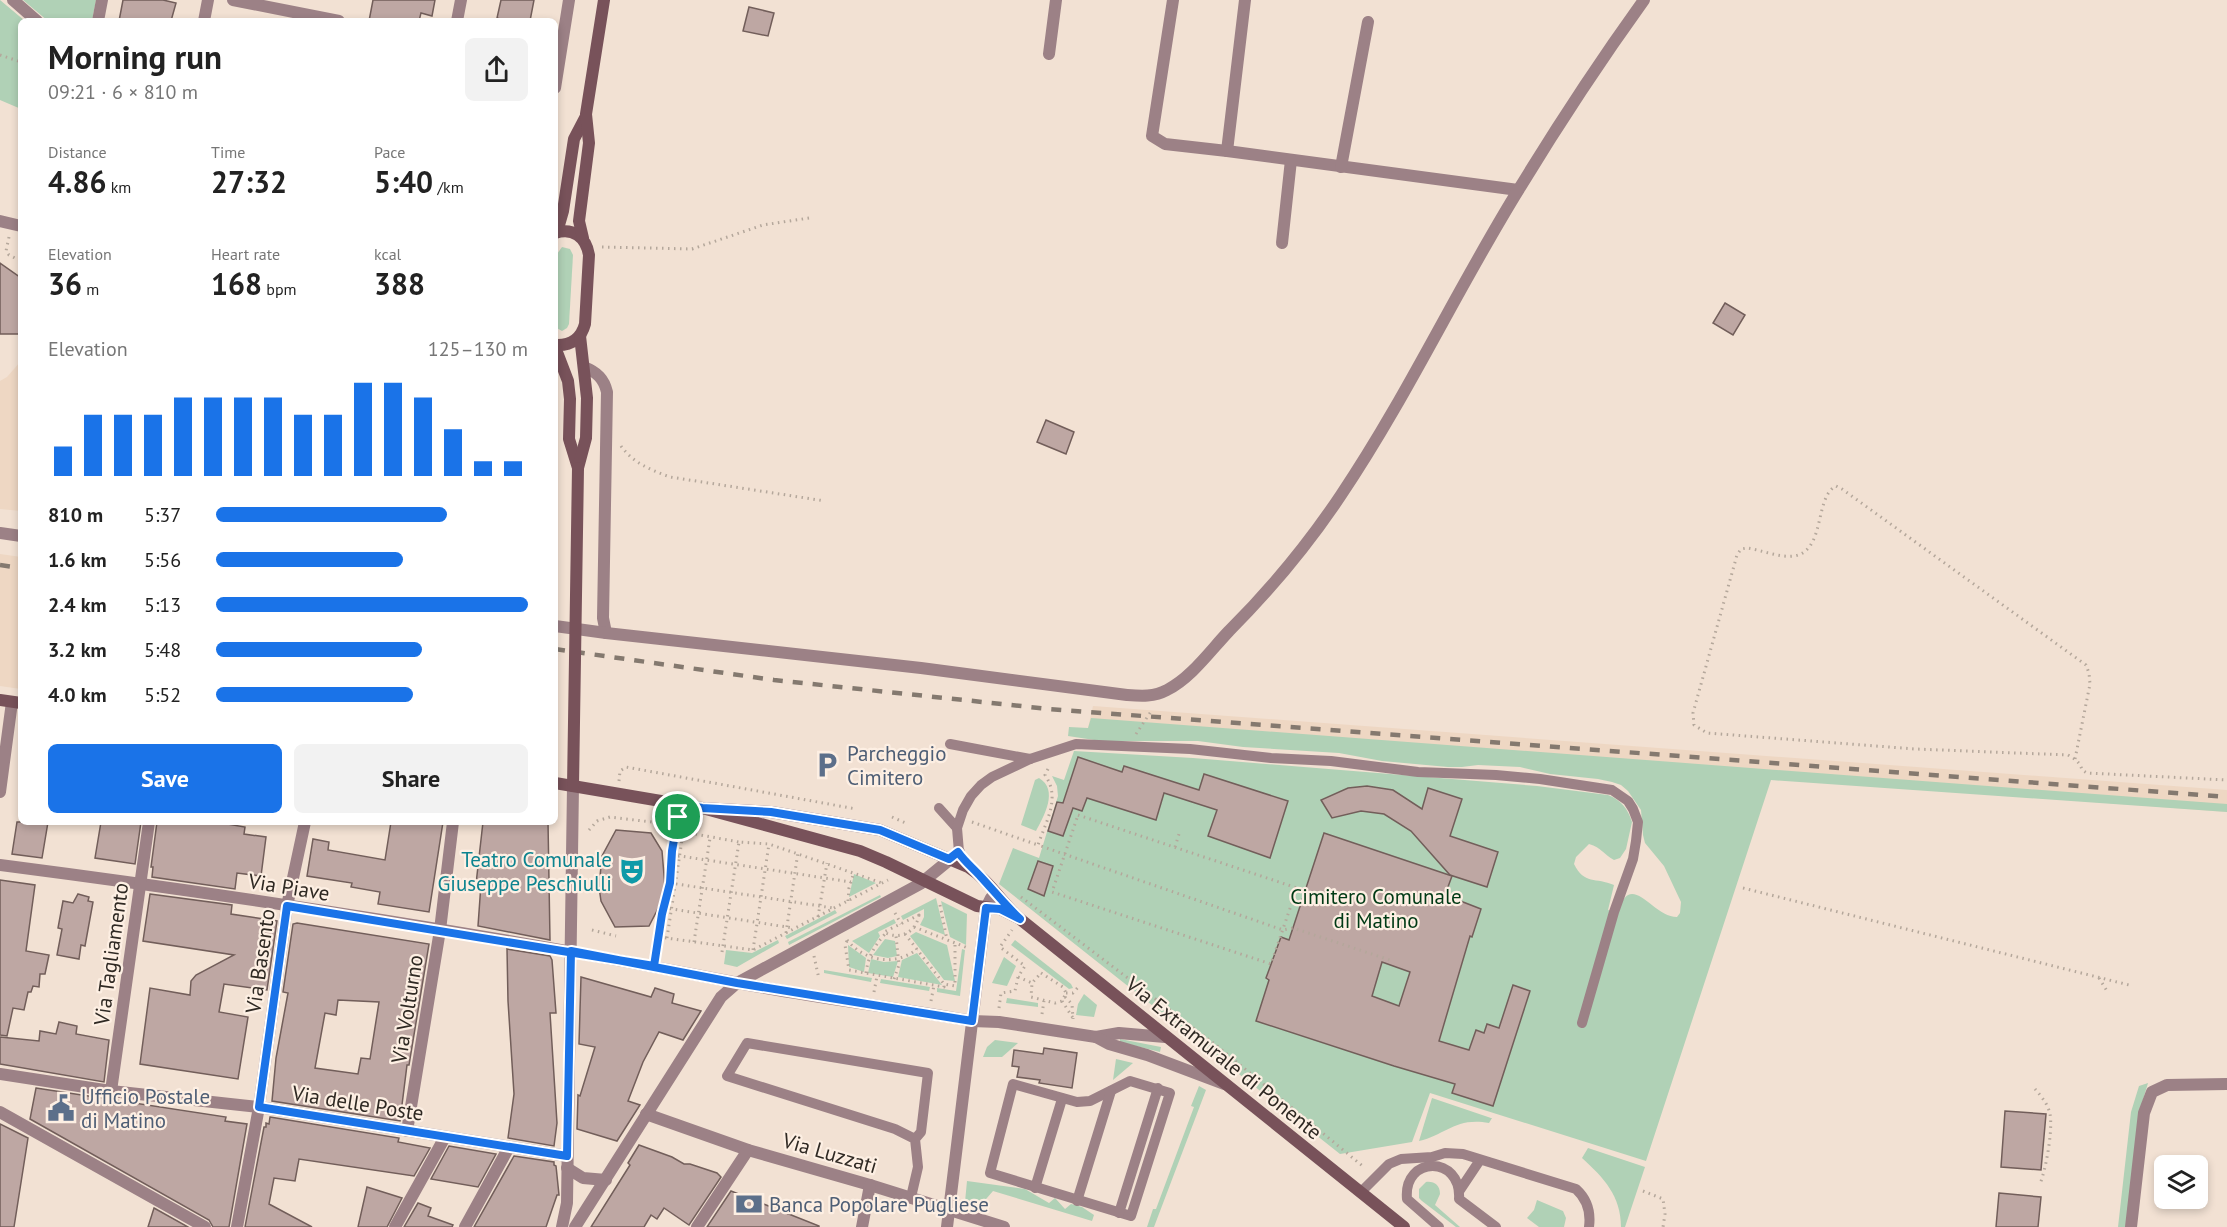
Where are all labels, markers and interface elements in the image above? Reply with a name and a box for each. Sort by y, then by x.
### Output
text: Morning run [48,35,222,78]
button: share [465,38,528,101]
text: 09:21 · 6 × 810 m [48,79,198,105]
text: Distance [48,142,107,162]
text: Time [211,142,245,162]
text: Pace [374,142,405,162]
text: 4.86 [48,162,106,201]
text: 27:32 [211,162,287,201]
text: 5:40 [374,162,433,201]
text: km [106,177,131,197]
text: /km [433,177,464,197]
text: Elevation [48,244,112,264]
text: Heart rate [211,244,280,264]
text: kcal [374,244,401,264]
text: 36 [48,264,82,303]
text: 168 [211,264,262,303]
text: 388 [374,264,425,303]
text: m [82,279,99,299]
text: bpm [262,279,297,299]
text: Elevation [48,336,128,362]
text: 125–130 m [428,336,528,362]
text: 810 m [48,502,103,528]
text: 5:37 [144,502,181,528]
text: 1.6 km [48,547,107,573]
text: 5:56 [144,547,181,573]
text: 2.4 km [48,592,107,618]
text: 5:13 [144,592,181,618]
text: 3.2 km [48,637,107,663]
text: 5:48 [144,637,181,663]
text: 4.0 km [48,682,107,708]
text: 5:52 [144,682,181,708]
place label: Parcheggio Cimitero [847,740,946,791]
button: Save [48,744,282,813]
button: Share [294,744,528,813]
parking icon: Parcheggio Cimitero [812,750,842,780]
pin [652,791,703,842]
icon: arrive [661,800,694,833]
place label: Teatro Comunale Giuseppe Peschiulli [437,846,612,897]
theatre icon: Teatro Comunale Giuseppe Peschiulli [617,856,647,886]
street label: Via Piave [245,867,332,907]
street label: Via Tagliamento [87,881,134,1028]
park label: Cimitero Comunale di Matino [1290,883,1462,934]
street label: Via Basento [239,907,281,1016]
street label: Via Volturno [385,953,429,1066]
street label: Via Extramurale di Ponente [1120,970,1328,1145]
street label: Via delle Poste [289,1079,426,1127]
place label: Ufficio Postale di Matino [81,1083,210,1134]
public building icon: Ufficio Postale di Matino [46,1093,76,1123]
street label: Via Luzzati [779,1126,880,1179]
map controls [2154,1155,2208,1209]
button: layers [2154,1155,2208,1209]
bank icon: Banca Popolare Pugliese [734,1189,764,1219]
place label: Banca Popolare Pugliese [769,1191,989,1218]

